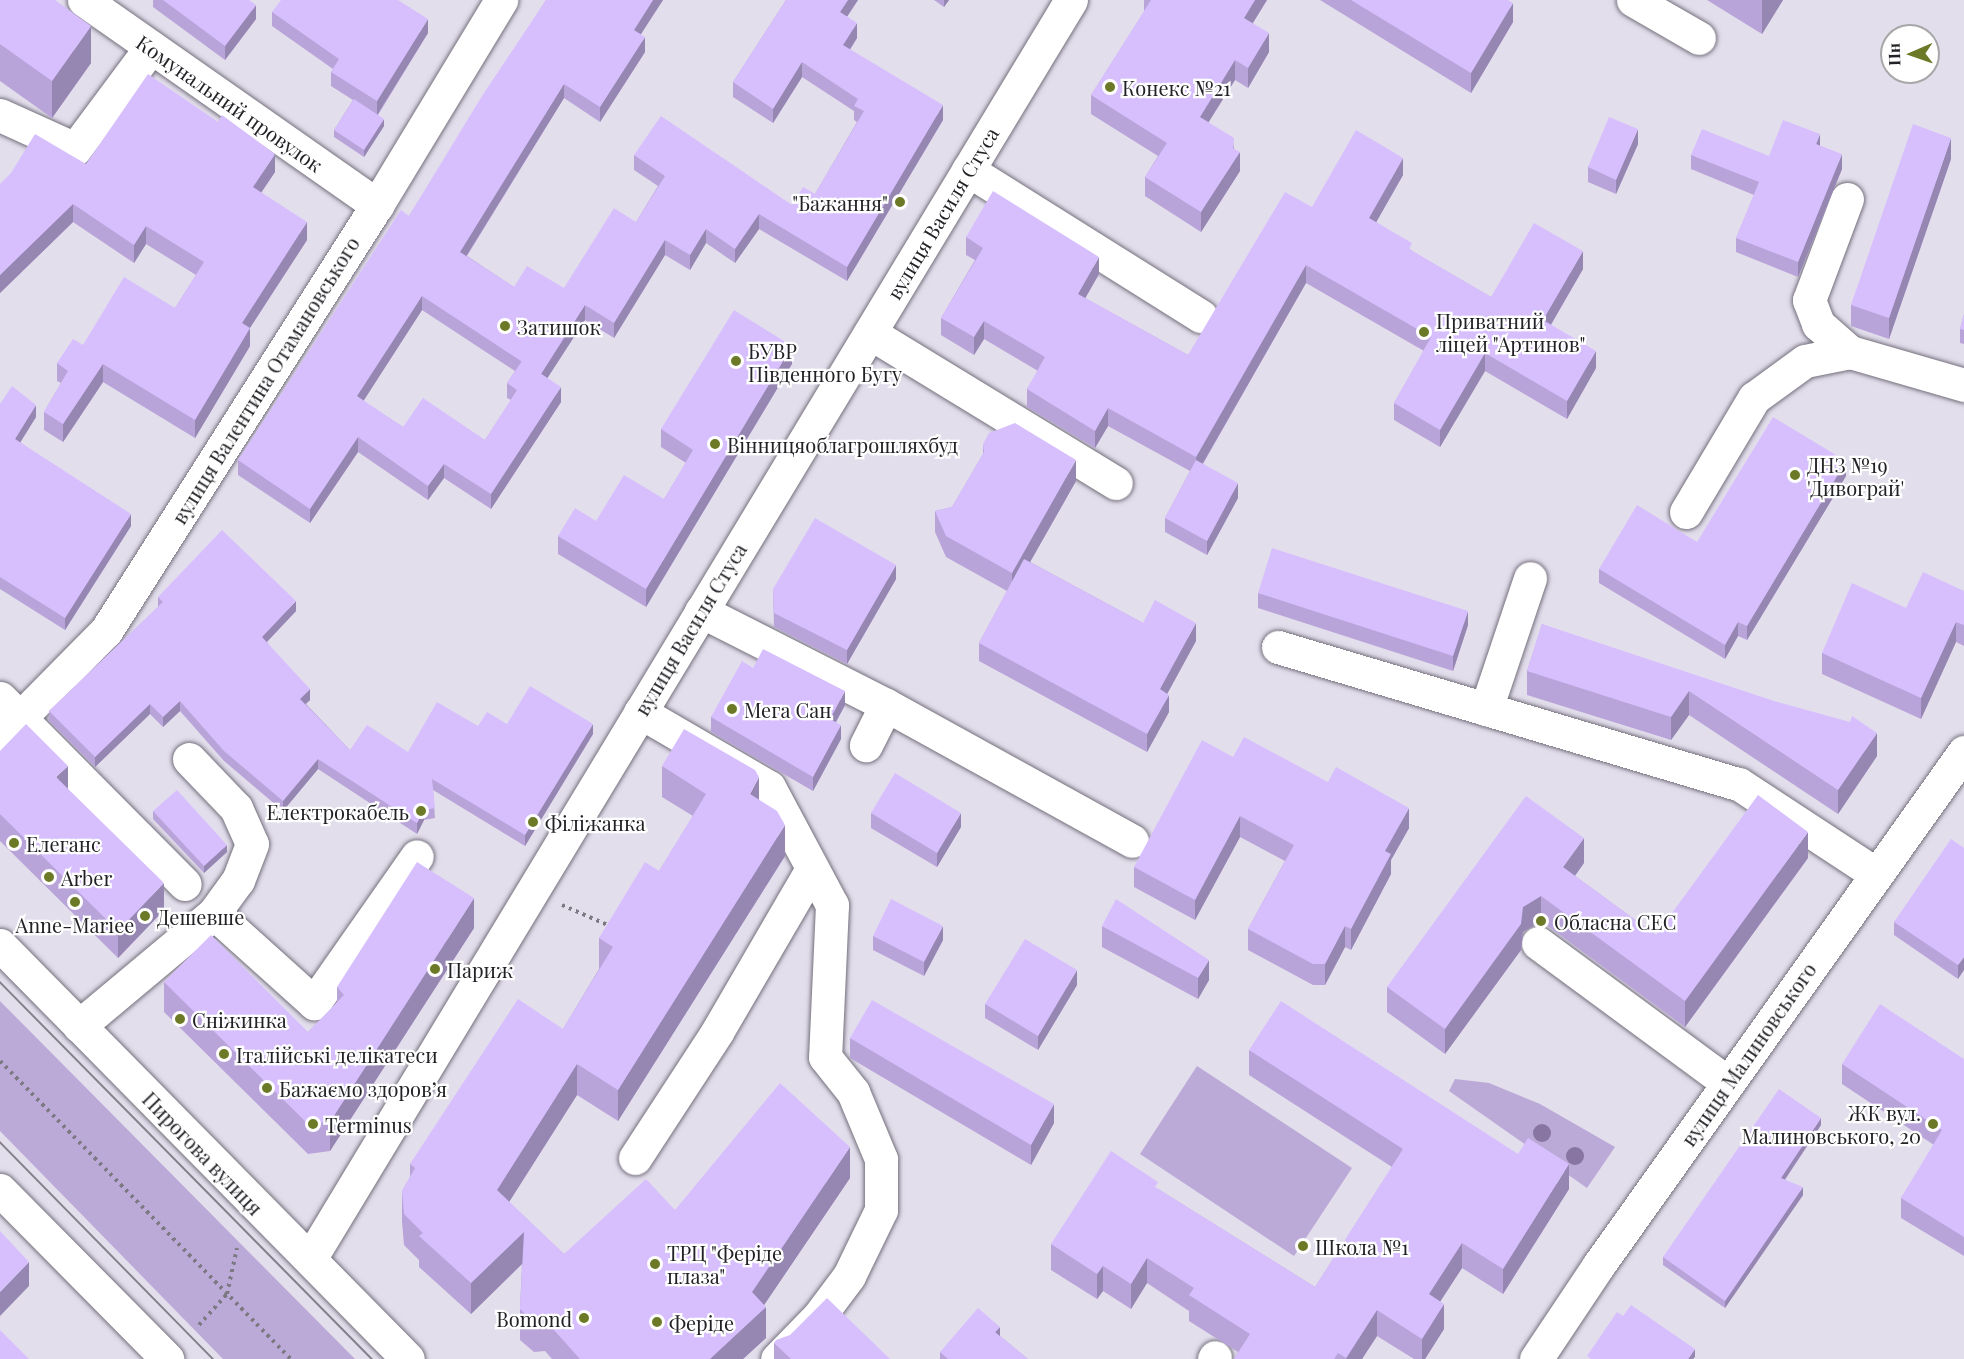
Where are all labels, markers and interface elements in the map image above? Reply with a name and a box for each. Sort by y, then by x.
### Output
north arrow [1880,24,1940,84]
street label: Комунальний провулок [132,30,328,176]
text: Пн [1883,43,1904,66]
place label: Конекс №21 [1122,75,1231,99]
marker: Конекс №21 [1103,80,1117,94]
street label: вулиця Василя Стуса [881,123,1003,303]
place label: "Бажання" [792,190,888,214]
marker: "Бажання" [893,195,907,209]
street label: вулиця Валентина Отамановського [166,232,364,528]
place label: Приватний ліцей "Артинов" [1436,308,1586,355]
place label: Затишок [517,314,601,338]
marker: Затишок [498,319,512,333]
marker: Приватний ліцей "Артинов" [1417,325,1431,339]
place label: БУВР Південного Бугу [748,338,902,385]
marker: БУВР Південного Бугу [729,354,743,368]
place label: Вінницяоблагрошляхбуд [727,432,958,456]
marker: Вінницяоблагрошляхбуд [708,437,722,451]
place label: ДНЗ №19 'Дивограй' [1807,452,1904,499]
marker: ДНЗ №19 'Дивограй' [1788,468,1802,482]
street label: вулиця Василя Стуса [629,539,751,719]
place label: Мега Сан [744,697,831,721]
marker: Мега Сан [725,702,739,716]
place label: Електрокабель [266,799,409,823]
marker: Електрокабель [414,804,428,818]
place label: Філіжанка [545,810,645,834]
marker: Філіжанка [526,815,540,829]
place label: Елеганс [26,831,101,855]
marker: Елеганс [7,836,21,850]
place label: Arber [61,865,112,889]
marker: Arber [42,870,56,884]
marker: Anne-Mariee [68,895,82,909]
place label: Дешевше [157,904,244,928]
marker: Дешевше [138,909,152,923]
place label: Обласна СЕС [1554,909,1676,933]
place label: Anne-Mariee [16,912,134,936]
marker: Обласна СЕС [1532,912,1550,930]
place label: Париж [447,957,513,981]
street label: вулиця Малиновського [1676,958,1820,1150]
marker: Париж [428,962,442,976]
place label: Сніжинка [192,1007,287,1031]
marker: Сніжинка [173,1012,187,1026]
place label: Італійські делікатеси [236,1042,438,1066]
marker: Італійські делікатеси [217,1047,231,1061]
place label: Бажаємо здоровʼя [279,1076,447,1100]
marker: Бажаємо здоровʼя [260,1081,274,1095]
street label: Пирогова вулиця [138,1086,268,1220]
place label: ЖК вул. Малиновського, 20 [1742,1100,1921,1147]
place label: Terminus [325,1112,412,1136]
marker: Terminus [306,1117,320,1131]
marker: ЖК вул. Малиновського, 20 [1926,1117,1940,1131]
place label: Школа №1 [1315,1234,1409,1258]
marker: Школа №1 [1296,1239,1310,1253]
place label: ТРЦ "Феріде плаза" [667,1240,783,1287]
marker: ТРЦ "Феріде плаза" [648,1257,662,1271]
place label: Bomond [496,1306,572,1330]
place label: Феріде [669,1310,734,1334]
marker: Bomond [577,1311,591,1325]
marker: Феріде [650,1315,664,1329]

